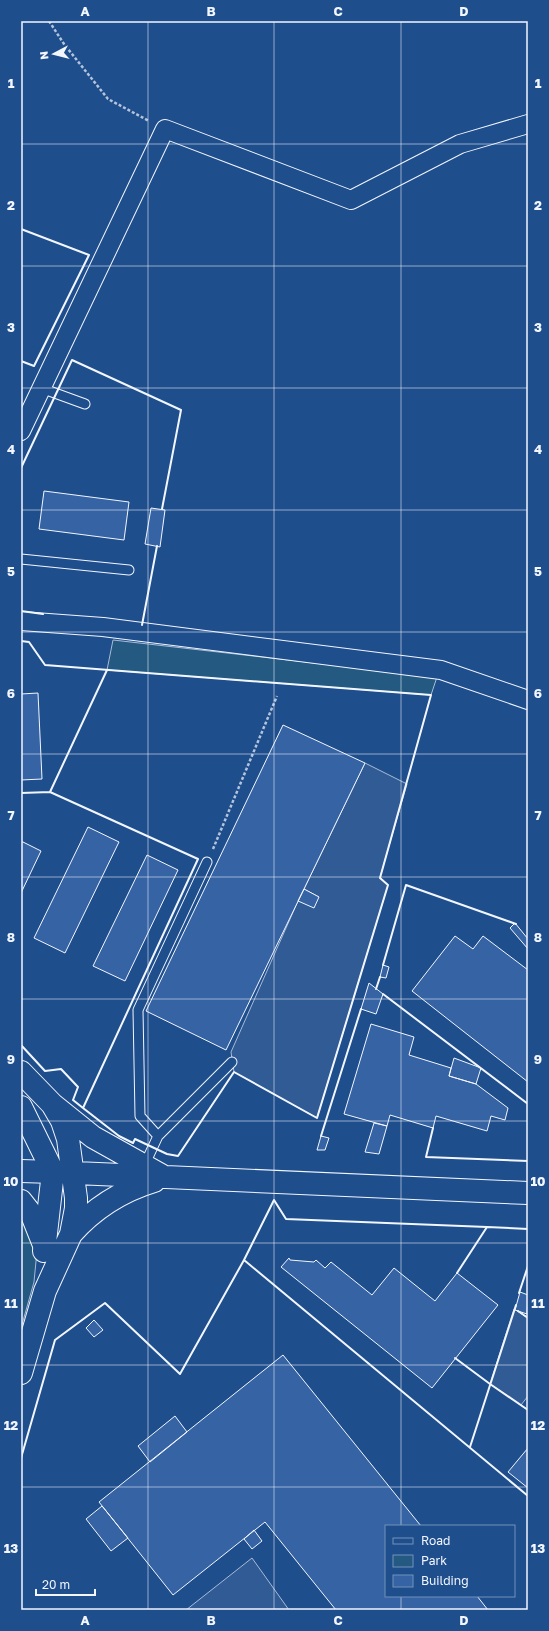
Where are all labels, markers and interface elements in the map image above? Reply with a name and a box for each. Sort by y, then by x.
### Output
text: A [80,3,90,19]
text: B [206,3,216,19]
text: C [333,3,343,19]
text: D [459,3,469,19]
north arrow [34,34,74,74]
text: N [37,50,51,60]
text: 1 [8,75,15,91]
text: 1 [535,75,542,91]
text: 2 [7,197,15,213]
text: 2 [534,197,542,213]
text: 3 [7,319,15,335]
text: 3 [534,319,542,335]
text: 4 [7,441,15,457]
text: 4 [534,441,542,457]
text: 5 [7,563,15,579]
text: 5 [534,563,542,579]
text: 6 [7,685,15,701]
text: 6 [534,685,542,701]
text: 7 [7,807,15,823]
text: 7 [534,807,542,823]
text: 8 [7,929,15,945]
text: 8 [534,929,542,945]
text: 9 [7,1051,15,1067]
text: 9 [534,1051,542,1067]
text: 10 [3,1173,19,1189]
text: 10 [530,1173,546,1189]
text: 11 [4,1295,18,1311]
text: 11 [531,1295,545,1311]
text: 12 [4,1417,18,1433]
text: 12 [531,1417,545,1433]
legend [385,1525,515,1597]
text: Road [421,1533,450,1548]
text: 13 [4,1540,18,1556]
text: 13 [531,1540,545,1556]
text: Park [421,1553,447,1568]
scale bar [36,1571,95,1597]
text: Building [421,1573,469,1588]
text: 20 m [42,1577,70,1592]
text: A [80,1612,90,1628]
text: B [206,1612,216,1628]
text: C [333,1612,343,1628]
text: D [459,1612,469,1628]

